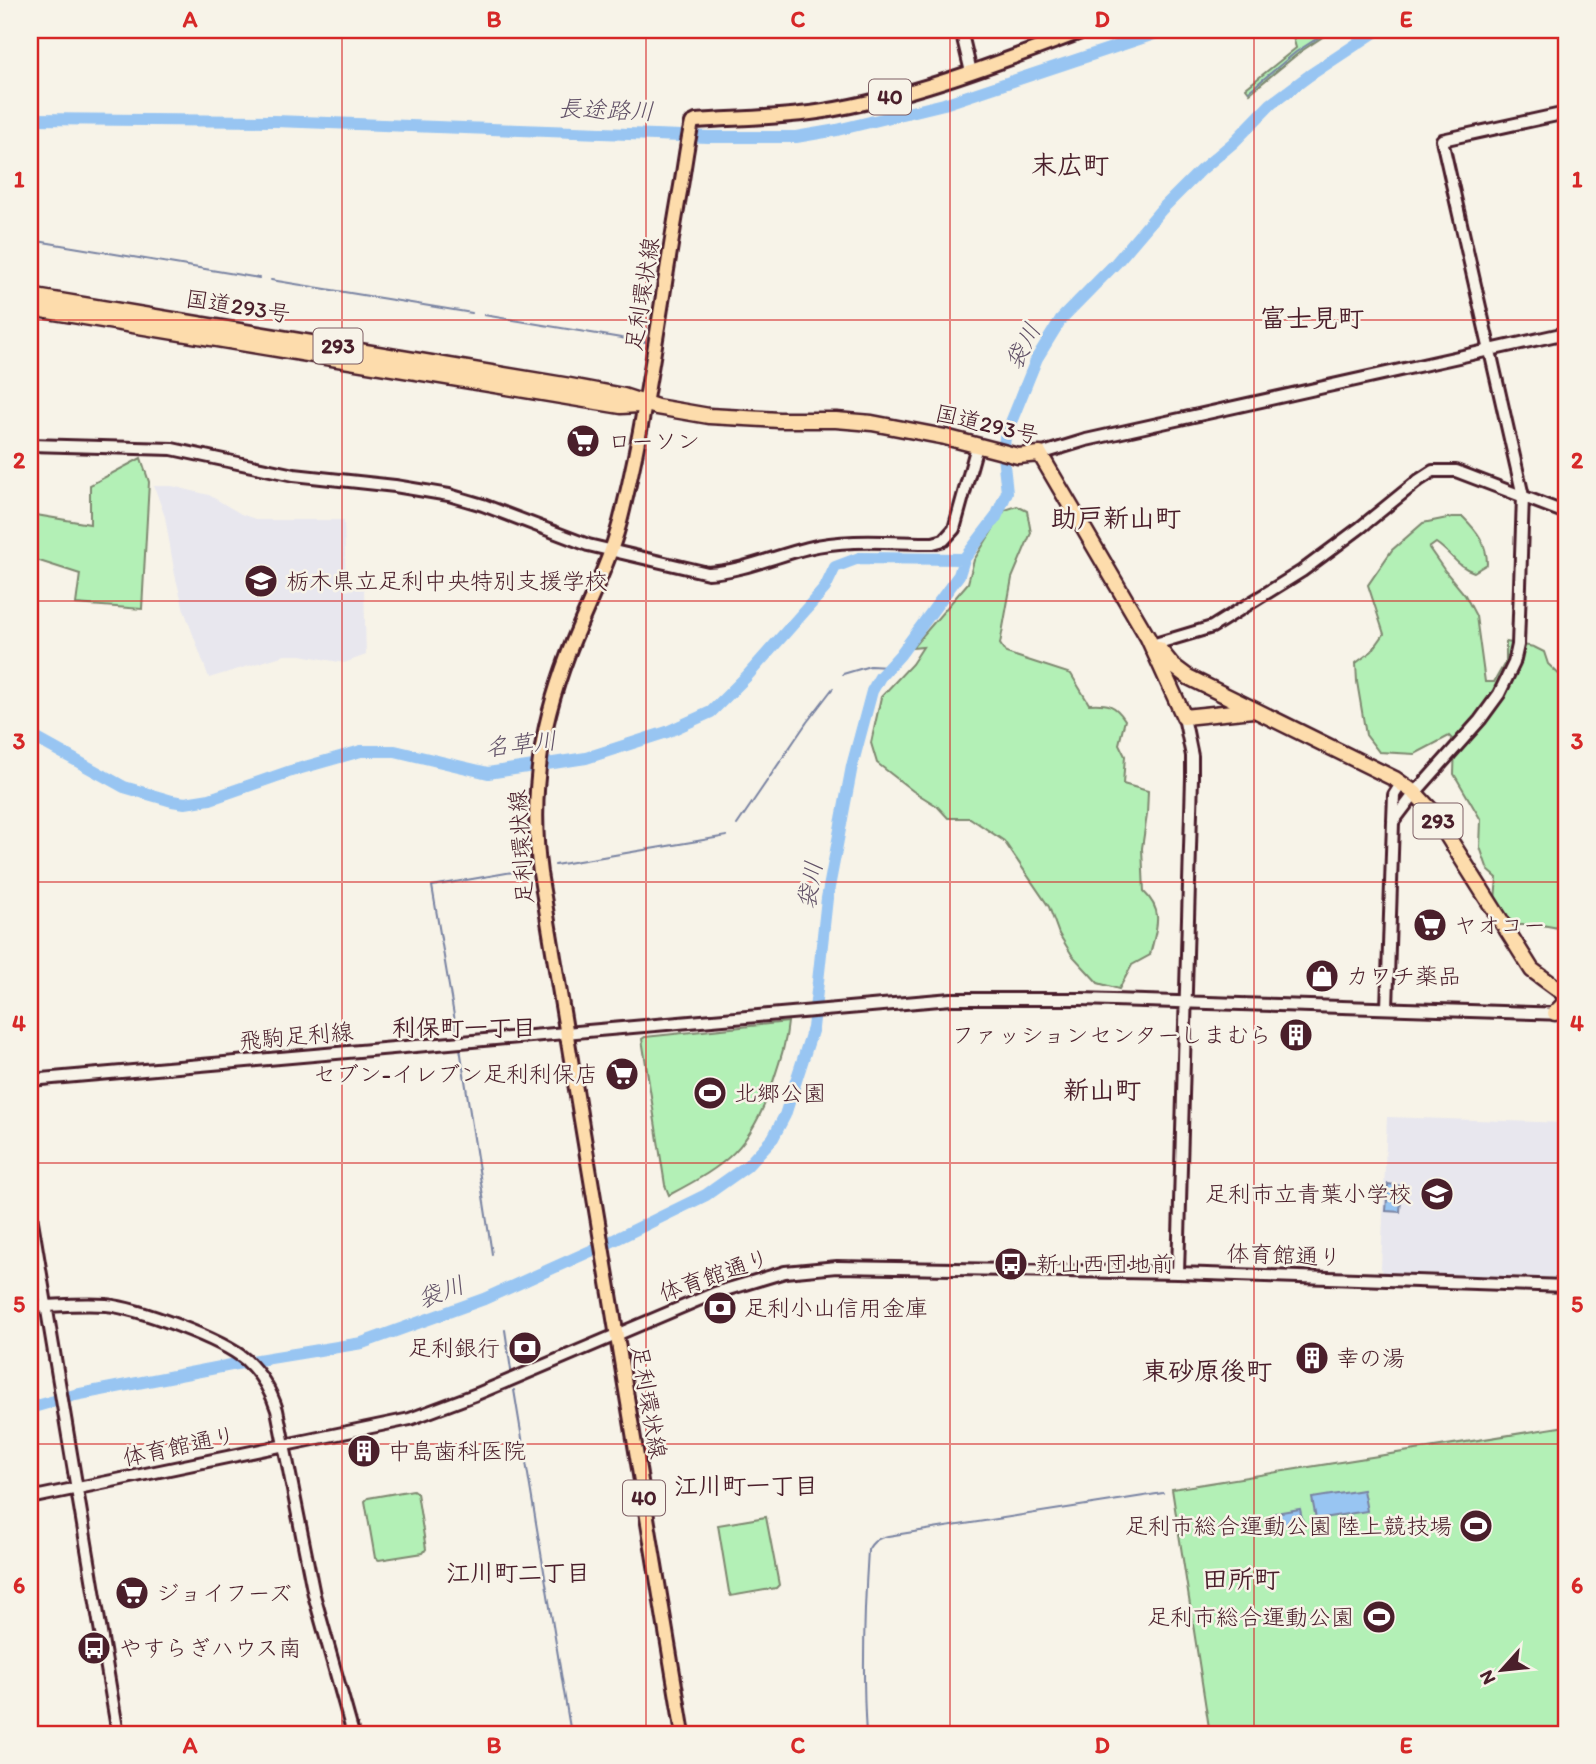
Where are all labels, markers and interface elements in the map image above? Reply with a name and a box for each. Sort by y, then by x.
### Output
text: A [182,5,198,33]
text: B [487,5,502,33]
text: C [791,5,806,33]
text: D [1094,5,1110,33]
text: E [1400,5,1413,33]
road number: 40 [869,80,911,114]
water label: 長途路川 [558,93,654,126]
district label: 末広町 [1031,149,1109,181]
text: 1 [14,165,25,193]
text: 1 [1572,165,1583,193]
street label: 足利環状線 [619,235,665,353]
street label: 国道293号 [184,284,292,328]
district label: 富士見町 [1260,302,1364,334]
water label: 袋川 [998,318,1047,374]
road number: 293 [314,328,362,364]
street label: 国道293号 [932,398,1042,450]
supermarket icon: ローソン [564,422,602,460]
place label: ローソン [608,427,700,455]
text: 2 [13,446,26,474]
text: 2 [1571,446,1584,474]
district label: 助戸新山町 [1051,502,1181,534]
school or university icon: 栃木県立足利中央特別支援学校 [242,562,280,600]
place label: 栃木県立足利中央特別支援学校 [286,567,608,595]
water label: 名草川 [484,725,558,762]
text: 3 [13,727,26,755]
text: 3 [1571,727,1584,755]
street label: 足利環状線 [503,789,539,905]
road number: 293 [1414,804,1462,838]
water label: 袋川 [791,859,828,911]
supermarket icon: ヤオコー [1411,906,1449,944]
place label: ヤオコー [1454,911,1546,939]
shop icon: カワチ薬品 [1303,957,1341,995]
place label: カワチ薬品 [1346,962,1461,990]
text: 4 [12,1009,26,1037]
text: 4 [1570,1009,1584,1037]
district label: 利保町一丁目 [392,1013,536,1042]
building icon: ファッションセンターしまむら [1277,1016,1315,1054]
street label: 飛駒足利線 [237,1017,355,1055]
place label: ファッションセンターしまむら [951,1021,1272,1049]
supermarket icon: セブン-イレブン足利利保店 [603,1055,641,1093]
place label: セブン-イレブン足利利保店 [313,1060,598,1088]
sports icon: 北郷公園 [691,1074,729,1112]
district label: 新山町 [1063,1074,1141,1106]
place label: 北郷公園 [734,1079,826,1107]
school or university icon: 足利市立青葉小学校 [1418,1175,1456,1213]
place label: 足利市立青葉小学校 [1205,1180,1412,1208]
street label: 体育館通り [1226,1239,1342,1271]
street label: 体育館通り [655,1243,773,1307]
bus stop icon: 新山西団地前 [992,1245,1030,1283]
place label: 新山西団地前 [1036,1250,1174,1278]
water label: 袋川 [413,1270,468,1313]
bank icon: 足利小山信用金庫 [701,1289,739,1327]
text: 5 [13,1290,25,1318]
text: 5 [1571,1290,1583,1318]
place label: 足利小山信用金庫 [744,1294,928,1322]
bank icon: 足利銀行 [506,1329,544,1367]
place label: 足利銀行 [408,1334,500,1362]
building icon: 幸の湯 [1293,1339,1331,1377]
street label: 足利環状線 [625,1343,673,1461]
place label: 幸の湯 [1336,1344,1405,1372]
district label: 東砂原後町 [1142,1355,1272,1387]
street label: 体育館通り [120,1420,238,1472]
building icon: 中島歯科医院 [345,1432,383,1470]
place label: 中島歯科医院 [388,1437,526,1465]
district label: 江川町一丁目 [674,1471,818,1500]
road number: 40 [623,1480,665,1516]
sports icon: 足利市総合運動公園 陸上競技場 [1457,1507,1495,1545]
place label: 足利市総合運動公園 陸上競技場 [1125,1512,1452,1540]
district label: 江川町二丁目 [446,1558,590,1587]
district label: 田所町 [1202,1563,1280,1595]
text: 6 [13,1571,25,1599]
text: 6 [1571,1571,1583,1599]
supermarket icon: ジョイフーズ [113,1574,151,1612]
place label: ジョイフーズ [156,1579,292,1607]
sports icon: 足利市総合運動公園 [1360,1598,1398,1636]
place label: 足利市総合運動公園 [1147,1603,1354,1631]
bus stop icon: やすらぎハウス南 [75,1629,113,1667]
place label: やすらぎハウス南 [119,1634,302,1662]
north arrow [1466,1634,1536,1704]
text: N [1474,1667,1500,1688]
text: A [182,1731,198,1759]
text: B [487,1731,502,1759]
text: C [791,1731,806,1759]
text: D [1094,1731,1110,1759]
text: E [1400,1731,1413,1759]

